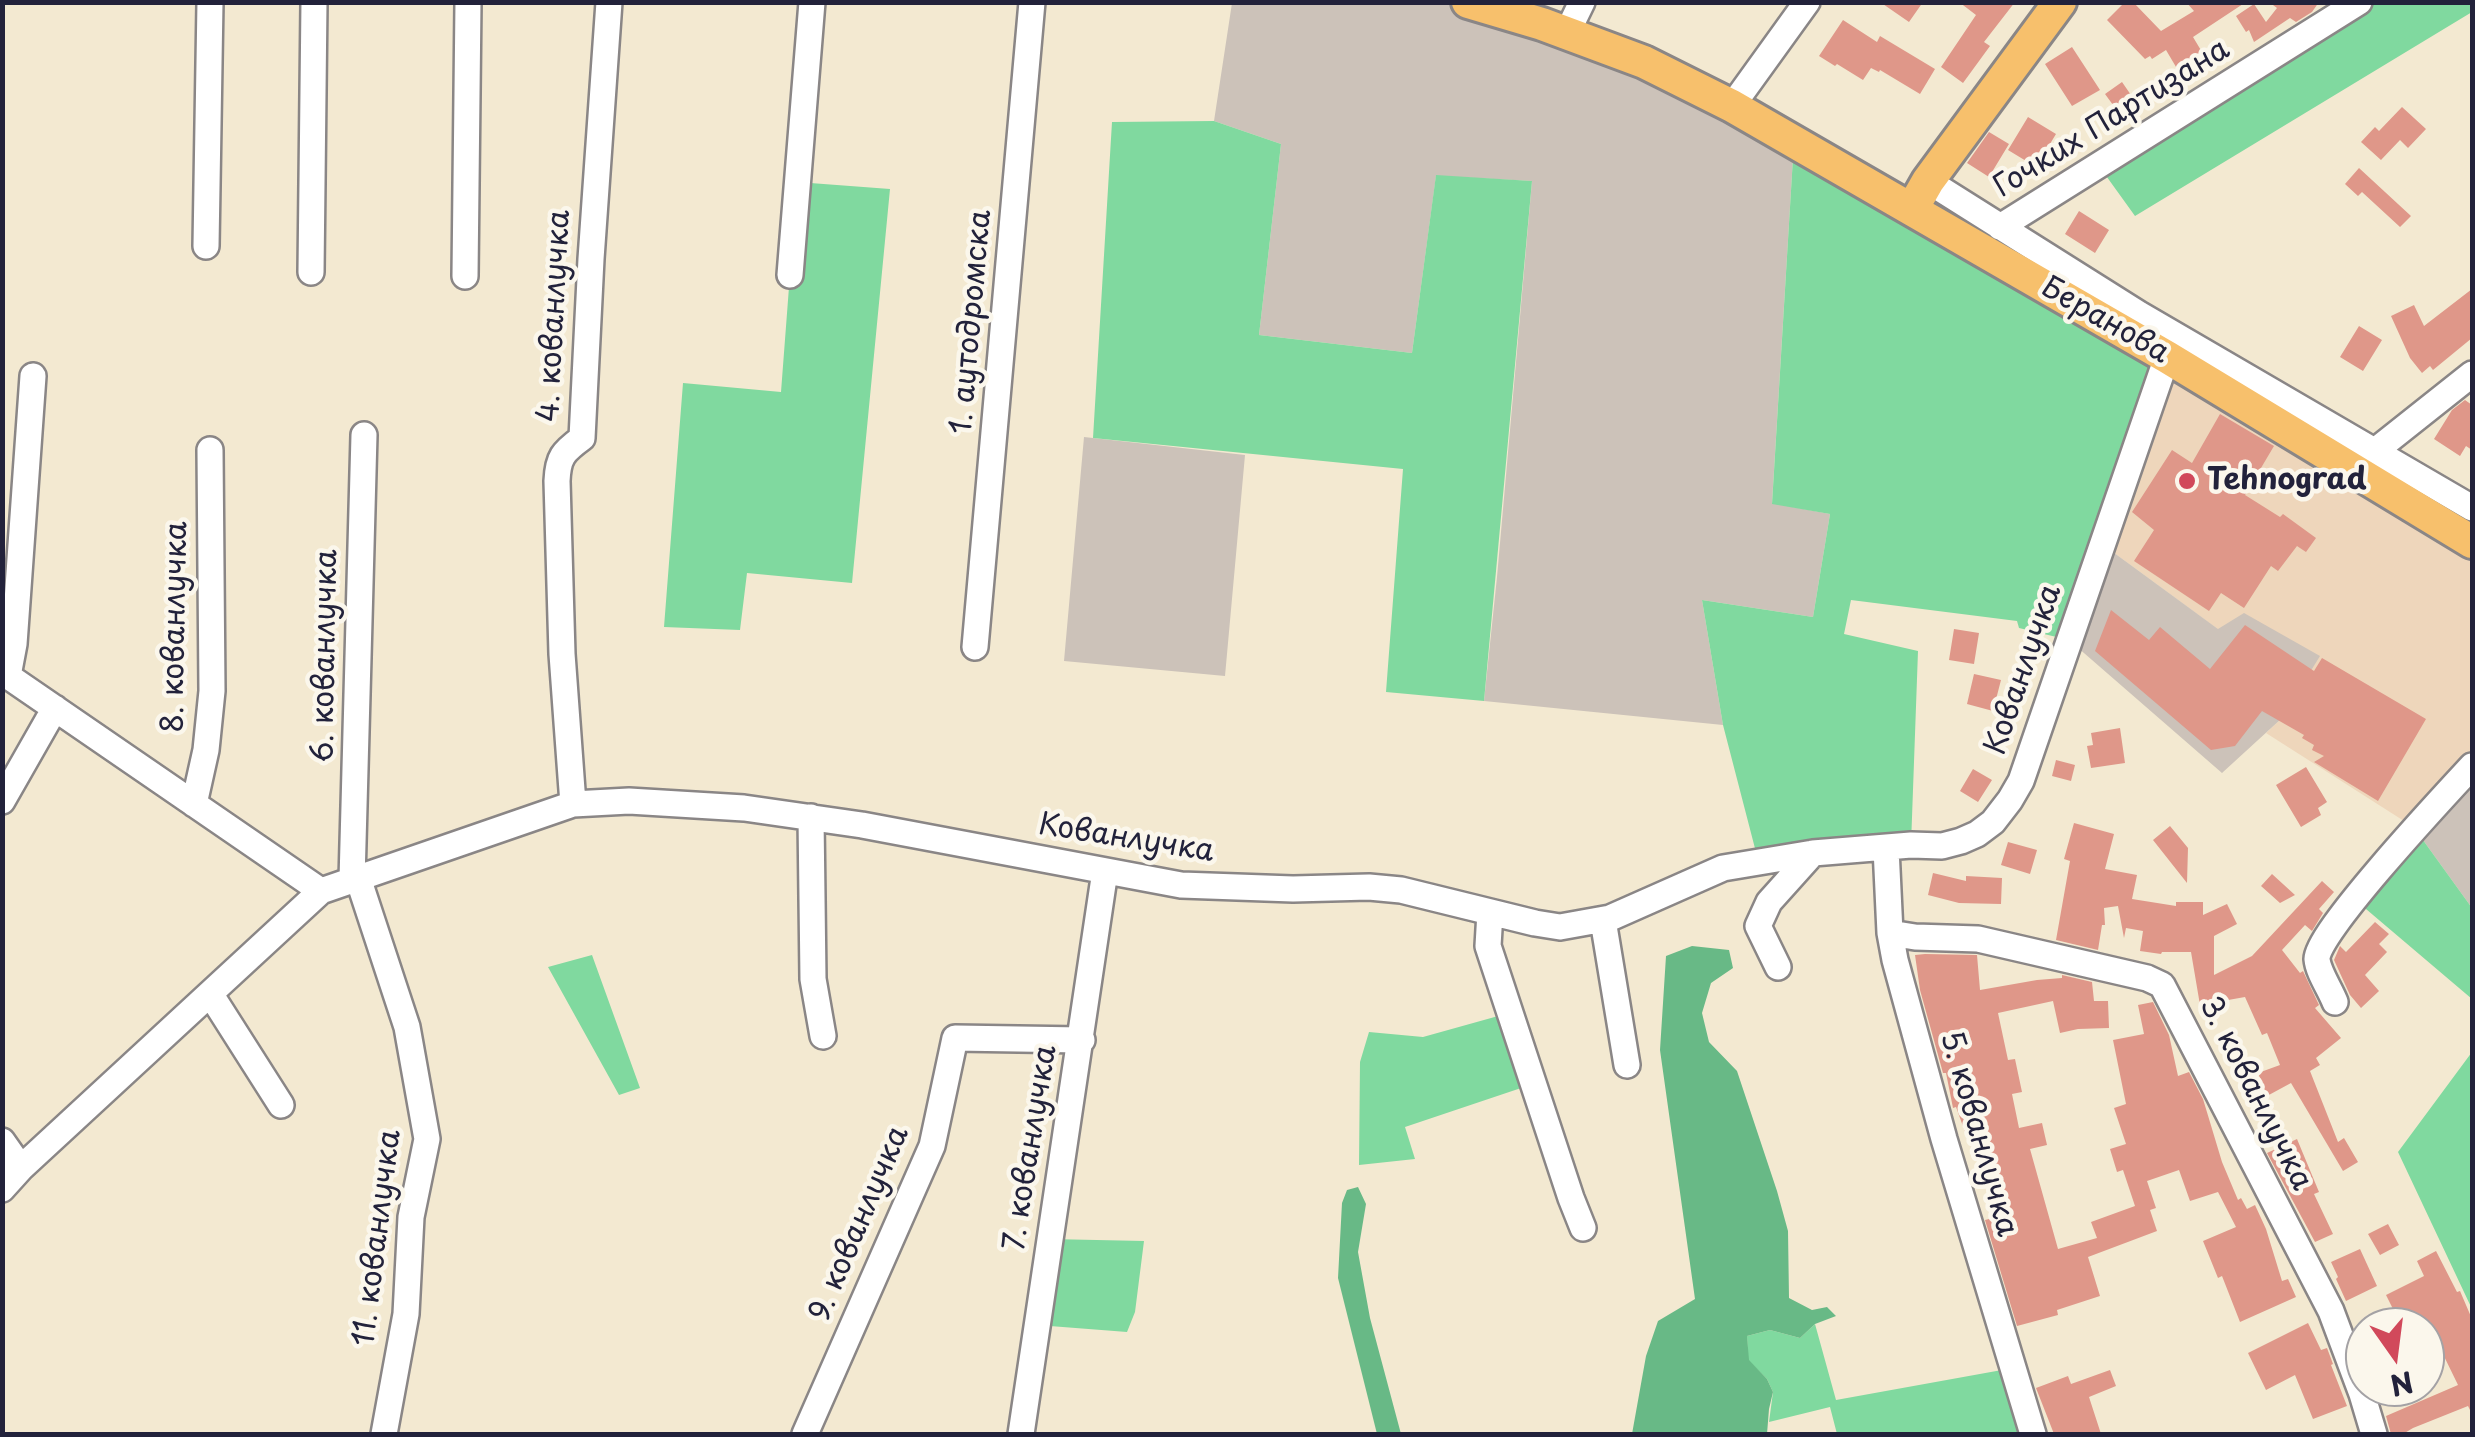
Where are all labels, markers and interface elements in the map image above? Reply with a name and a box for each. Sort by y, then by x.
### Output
street label: Гочких Партизана [1988,32,2236,206]
street label: 1. аутодромска [944,208,1000,436]
street label: 4. кованлучка [531,209,579,423]
street label: Беранова [2035,270,2175,372]
place label: Tehnograd [2207,463,2367,499]
marker: Tehnograd [2176,470,2198,492]
street label: 8. кованлучка [156,521,196,733]
street label: 6. кованлучка [306,549,346,763]
street label: Кованлучка [1978,580,2070,760]
street label: Кованлучка [1035,807,1217,871]
street label: 3. кованлучка [2191,991,2319,1197]
street label: 5. кованлучка [1932,1027,2024,1241]
street label: 7. кованлучка [997,1043,1065,1253]
street label: 9. кованлучка [803,1121,917,1327]
street label: 11. кованлучка [347,1128,409,1348]
north arrow [2345,1307,2445,1407]
text: N [2386,1361,2418,1408]

